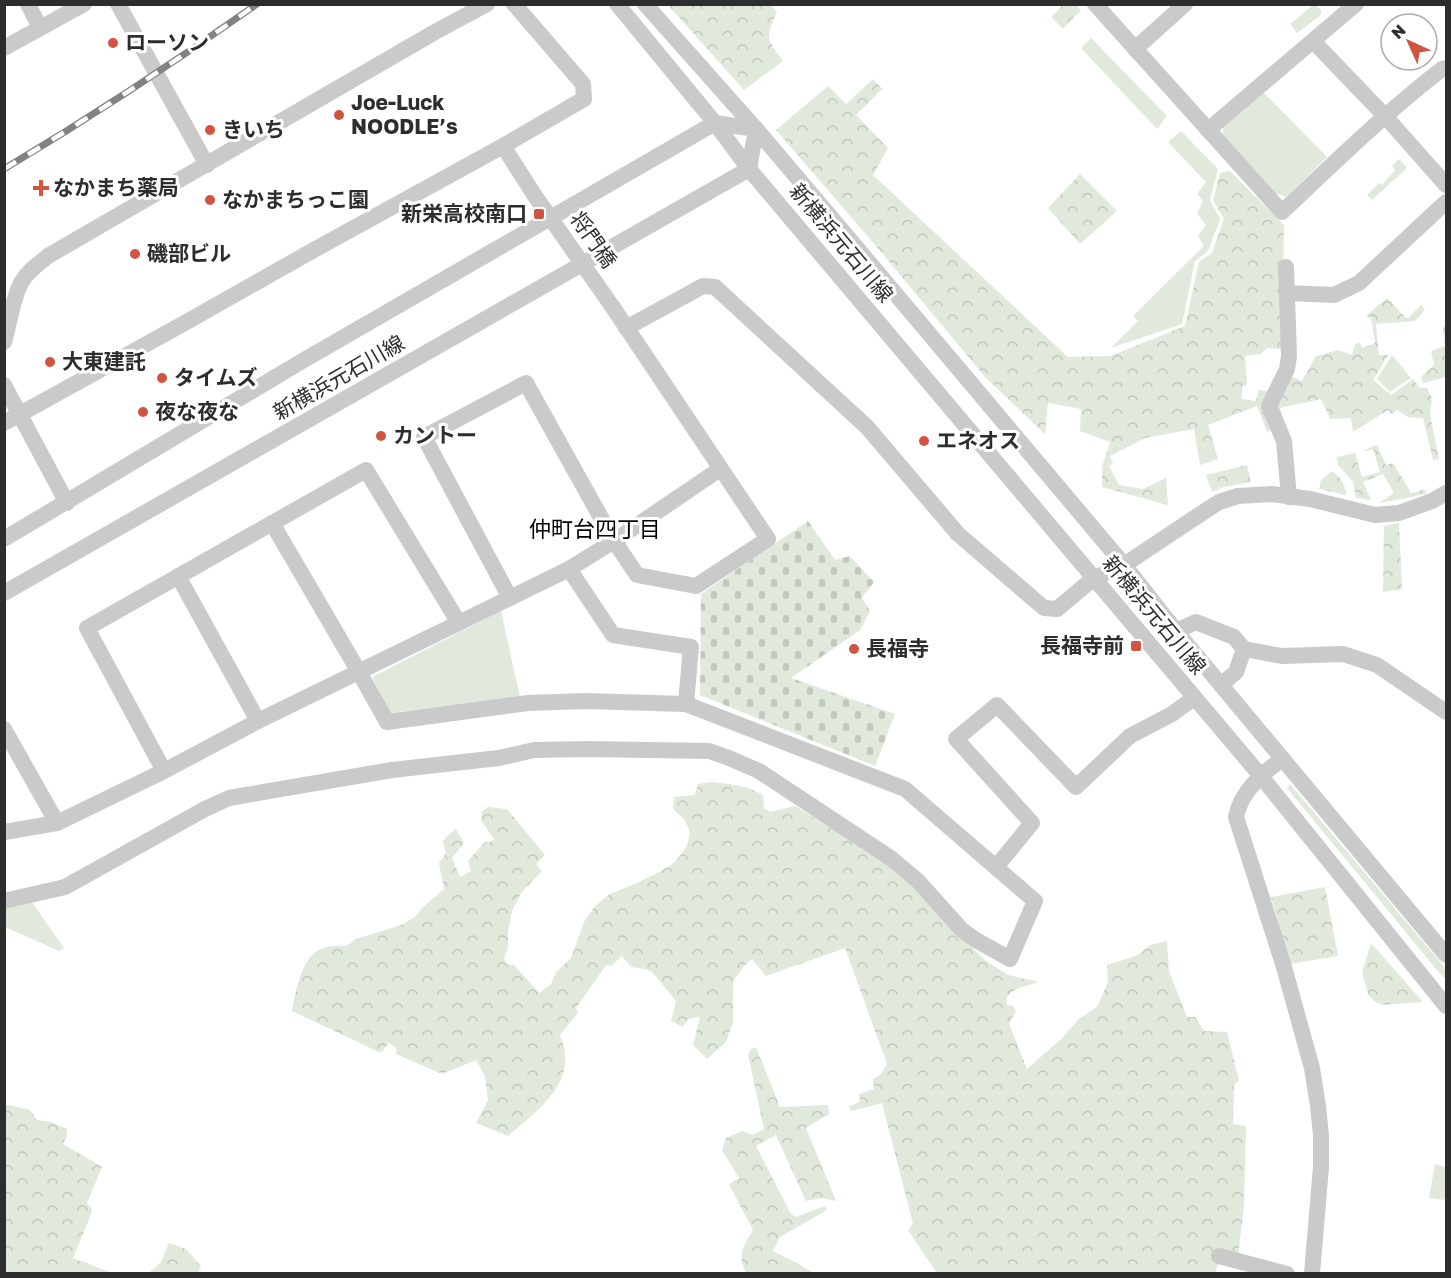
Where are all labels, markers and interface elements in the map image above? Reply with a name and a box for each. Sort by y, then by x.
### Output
north arrow [1379,12,1439,72]
text: N [1387,20,1410,43]
place label: ローソン [125,29,209,55]
marker: ローソン [106,36,120,50]
place label: Joe-Luck NOODLE’s [351,89,458,139]
marker: Joe-Luck NOODLE’s [332,108,346,122]
place label: きいち [222,116,285,142]
marker: きいち [203,123,217,137]
place label: なかまち薬局 [53,174,179,200]
street label: 新横浜元石川線 [785,178,899,307]
marker: なかまち薬局 [34,181,48,195]
place label: なかまちっこ園 [222,186,369,212]
marker: なかまちっこ園 [203,193,217,207]
place label: 新栄高校南口 [401,200,527,226]
street label: 将門橋 [565,206,623,273]
marker: 新栄高校南口 [532,207,546,221]
place label: 磯部ビル [147,240,231,266]
marker: 磯部ビル [128,247,142,261]
street label: 新横浜元石川線 [268,329,409,425]
place label: 大東建託 [62,348,146,374]
marker: 大東建託 [43,355,57,369]
place label: タイムズ [174,364,258,390]
marker: タイムズ [155,371,169,385]
place label: 夜な夜な [155,398,239,424]
marker: 夜な夜な [136,405,150,419]
place label: カントー [393,422,477,448]
place label: エネオス [936,427,1020,453]
marker: カントー [374,429,388,443]
marker: エネオス [917,434,931,448]
district label: 仲町台四丁目 [529,515,661,542]
street label: 新横浜元石川線 [1098,550,1212,679]
place label: 長福寺前 [1040,632,1124,658]
place label: 長福寺 [866,635,929,661]
marker: 長福寺前 [1129,639,1143,653]
marker: 長福寺 [847,642,861,656]

